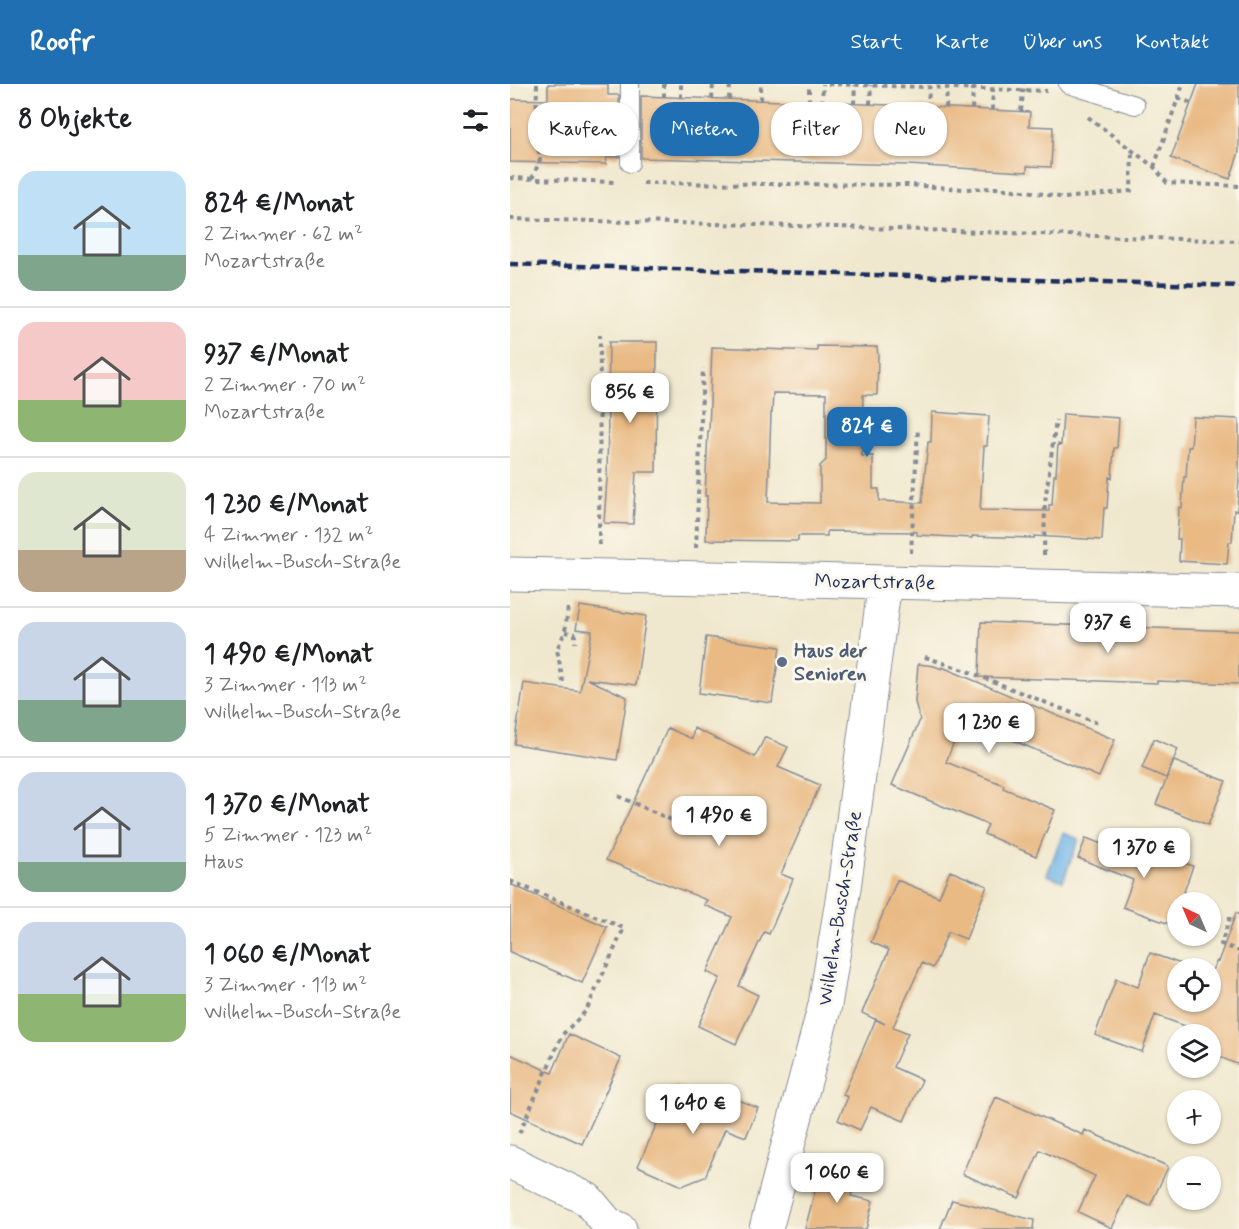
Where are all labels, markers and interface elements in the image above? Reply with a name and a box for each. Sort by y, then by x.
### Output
text: Roofr [30,24,94,61]
text: Start [851,28,903,56]
text: Karte [936,28,989,56]
text: Über uns [1022,28,1102,56]
text: Kontakt [1135,28,1209,56]
chip: Kaufen [528,102,638,156]
chip: Mieten [650,102,759,156]
chip: Filter [771,102,862,156]
chip: Neu [874,102,947,156]
text: 8 Objekte [18,103,132,137]
icon: filters [459,104,492,137]
text: 824 €/Monat [204,187,355,221]
icon: home [66,195,138,267]
text: 2 Zimmer · 62 m² [204,221,363,248]
text: Mozartstraße [204,248,325,275]
text: 937 €/Monat [204,338,349,372]
icon: home [66,346,138,418]
text: 2 Zimmer · 70 m² [204,372,366,399]
pin: 856 € [588,373,672,424]
text: 856 € [605,379,655,406]
text: Mozartstraße [204,399,325,426]
pin: 824 € [825,407,909,458]
text: 824 € [841,413,893,440]
text: 1 230 €/Monat [204,488,369,522]
icon: home [66,496,138,568]
text: 4 Zimmer · 132 m² [204,522,373,549]
text: Wilhelm-Busch-Straße [204,549,401,576]
street label: Mozartstraße [814,568,936,597]
pin: 937 € [1066,603,1150,654]
text: 937 € [1084,609,1132,636]
text: 1 490 €/Monat [204,638,374,672]
place label: Haus der Senioren [794,638,868,688]
icon: home [66,646,138,718]
marker: Haus der Senioren [775,655,789,669]
text: 3 Zimmer · 113 m² [204,672,367,699]
text: Wilhelm-Busch-Straße [204,699,401,726]
pin: 1 230 € [934,703,1044,754]
text: 1 230 € [958,709,1020,736]
text: 1 370 €/Monat [204,788,370,822]
icon: home [66,796,138,868]
pin: 1 490 € [664,796,774,847]
text: 1 490 € [686,802,752,829]
street label: Wilhelm-Busch-Straße [812,809,869,1008]
text: 5 Zimmer · 123 m² [204,822,372,849]
pin: 1 370 € [1089,828,1199,879]
text: 1 370 € [1112,834,1176,861]
text: Haus [204,849,244,876]
north arrow [1167,892,1221,946]
map controls [1167,892,1221,1210]
text: 1 060 €/Monat [204,938,371,972]
icon: home [66,946,138,1018]
button: locate [1167,958,1221,1012]
text: 3 Zimmer · 113 m² [204,972,367,999]
text: Wilhelm-Busch-Straße [204,999,401,1026]
button: layers [1167,1024,1221,1078]
pin: 1 640 € [638,1084,748,1135]
text: 1 640 € [660,1090,726,1117]
button: + [1167,1090,1221,1144]
pin: 1 060 € [782,1153,892,1204]
button: − [1167,1156,1221,1210]
text: 1 060 € [805,1159,869,1186]

